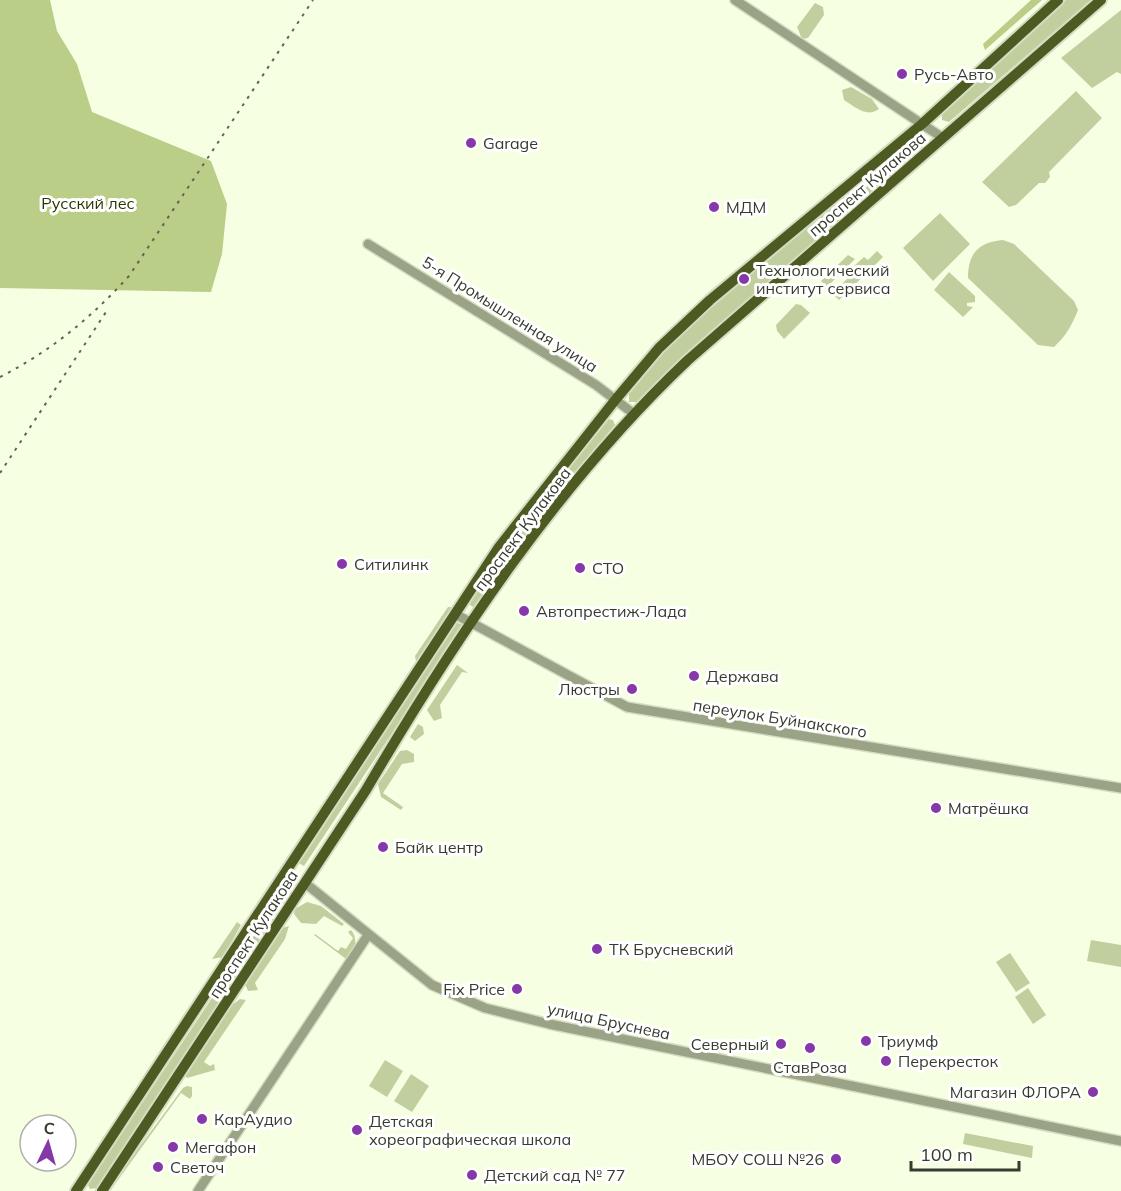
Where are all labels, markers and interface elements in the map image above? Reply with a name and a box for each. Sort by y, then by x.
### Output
place label: Русь-Авто [914,64,994,84]
marker: Русь-Авто [895,67,909,81]
street label: проспект Кулакова [804,128,930,240]
place label: Garage [483,133,538,153]
marker: Garage [464,136,478,150]
park label: Русский лес [41,193,135,213]
place label: МДМ [726,197,766,217]
marker: МДМ [707,200,721,214]
street label: 5-я Промышленная улица [419,252,601,376]
place label: Технологический институт сервиса [756,260,890,298]
marker: Технологический институт сервиса [737,272,751,286]
street label: проспект Кулакова [469,463,575,595]
place label: Ситилинк [354,554,429,574]
marker: Ситилинк [335,557,349,571]
place label: СТО [592,558,624,578]
marker: СТО [573,561,587,575]
place label: Автопрестиж-Лада [536,601,687,621]
marker: Автопрестиж-Лада [517,604,531,618]
place label: Держава [706,666,779,686]
marker: Держава [687,669,701,683]
place label: Люстры [558,679,620,699]
marker: Люстры [625,682,639,696]
street label: переулок Буйнакского [692,694,868,742]
place label: Матрёшка [948,798,1029,818]
marker: Матрёшка [929,801,943,815]
place label: Байк центр [395,837,483,857]
marker: Байк центр [376,840,390,854]
street label: проспект Кулакова [204,866,302,1002]
place label: ТК Брусневский [609,939,734,959]
marker: ТК Брусневский [590,942,604,956]
place label: Fix Price [443,979,505,999]
marker: Fix Price [510,982,524,996]
street label: улица Бруснева [546,998,672,1044]
place label: Триумф [878,1031,938,1051]
place label: Северный [691,1034,769,1054]
marker: Триумф [859,1034,873,1048]
marker: Северный [774,1037,788,1051]
marker: СтавРоза [803,1041,817,1055]
place label: Перекресток [898,1051,999,1071]
marker: Перекресток [879,1054,893,1068]
place label: СтавРоза [773,1057,847,1077]
place label: Магазин ФЛОРА [950,1082,1081,1102]
marker: Магазин ФЛОРА [1086,1085,1100,1099]
place label: КарАудио [214,1109,292,1129]
place label: Детская хореографическая школа [369,1111,571,1149]
marker: КарАудио [195,1112,209,1126]
north arrow [18,1113,78,1173]
text: С [43,1118,56,1138]
marker: Детская хореографическая школа [350,1123,364,1137]
scale bar [911,1134,1019,1172]
place label: Мегафон [185,1137,256,1157]
marker: Мегафон [166,1140,180,1154]
text: 100 m [920,1143,973,1166]
place label: МБОУ СОШ №26 [691,1149,824,1169]
marker: МБОУ СОШ №26 [829,1152,843,1166]
place label: Светоч [170,1157,224,1177]
marker: Светоч [151,1160,165,1174]
place label: Детский сад № 77 [484,1165,625,1185]
marker: Детский сад № 77 [465,1168,479,1182]

